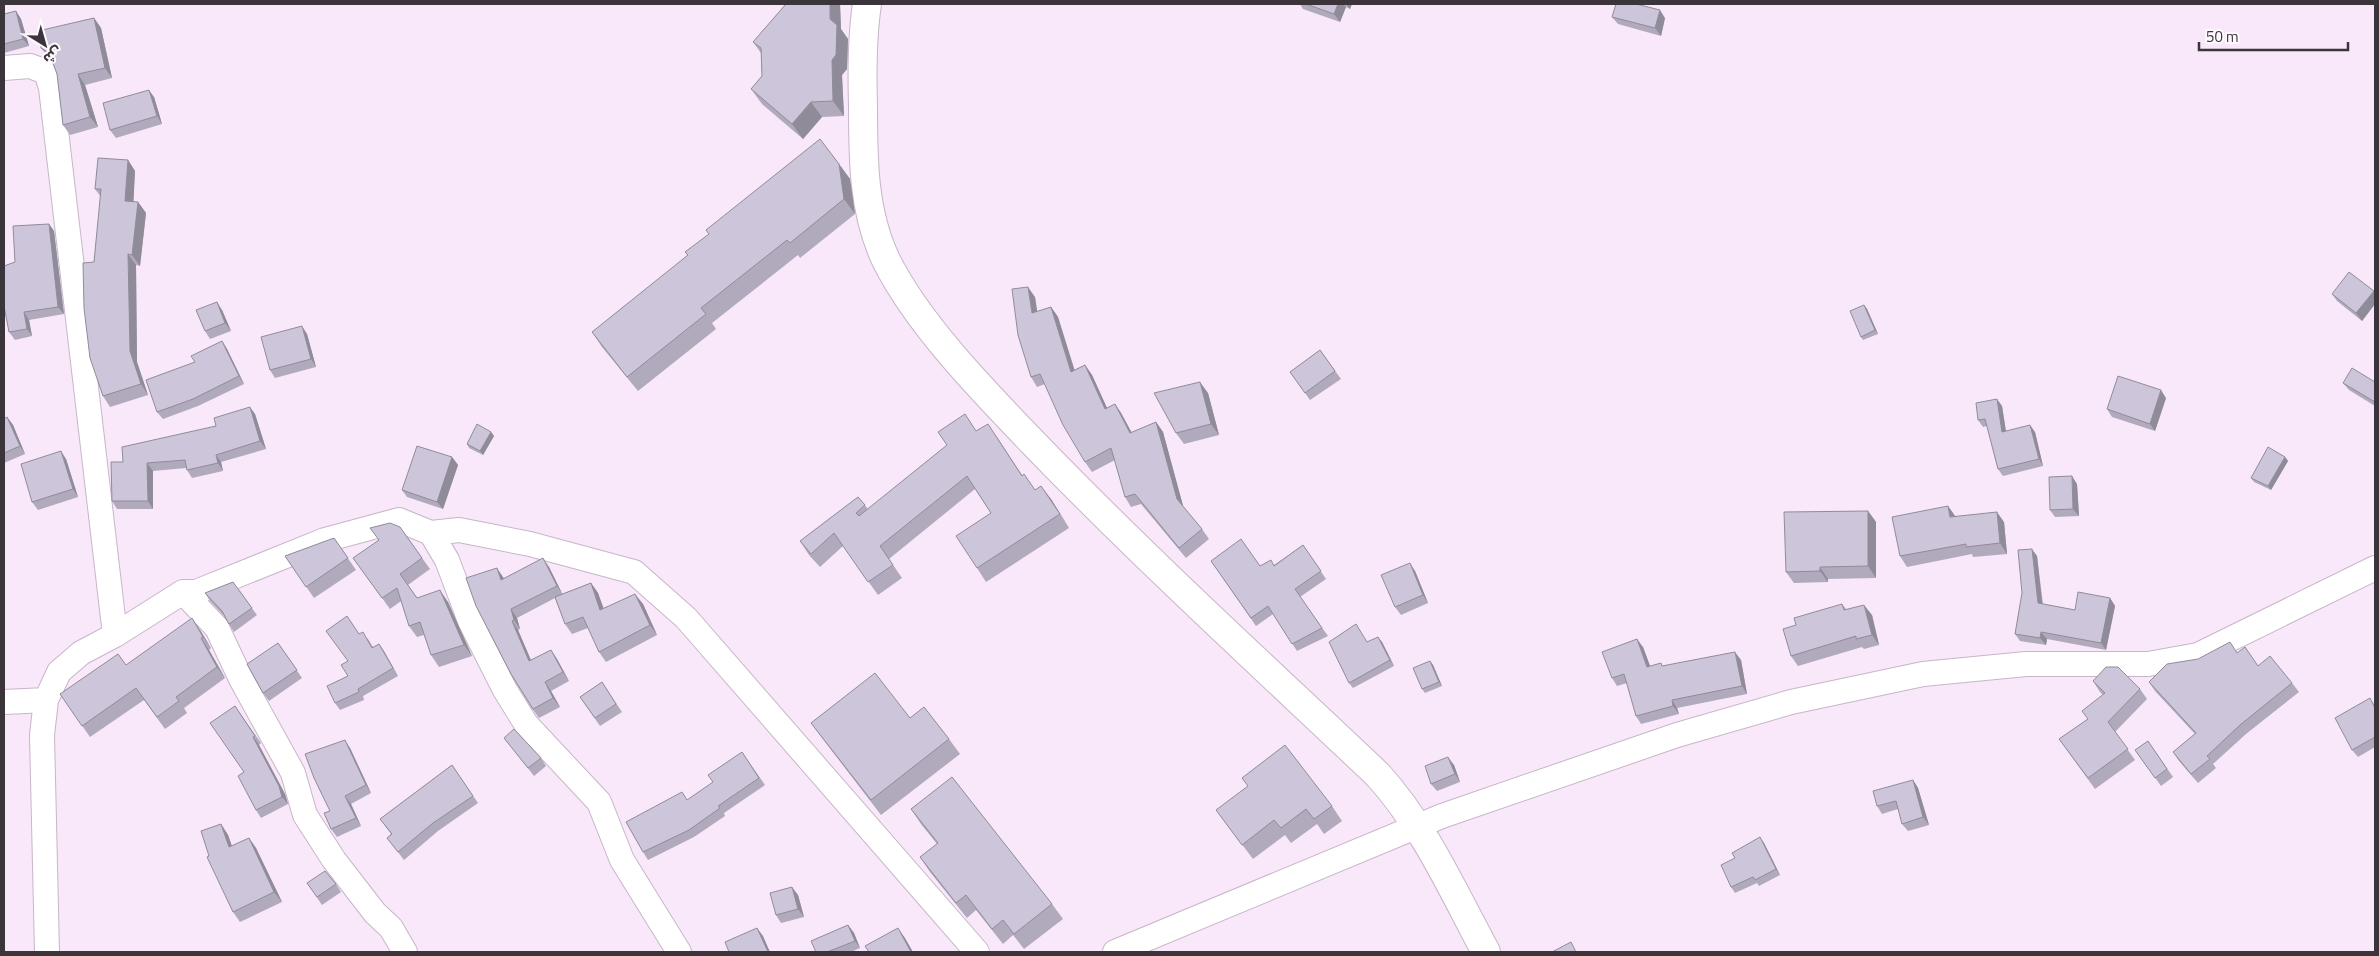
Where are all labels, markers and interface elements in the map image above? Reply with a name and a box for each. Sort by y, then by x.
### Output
north arrow [20,20,70,70]
scale bar [2199,20,2348,52]
text: 50 m [2206,25,2239,48]
text: ش [39,42,67,70]

